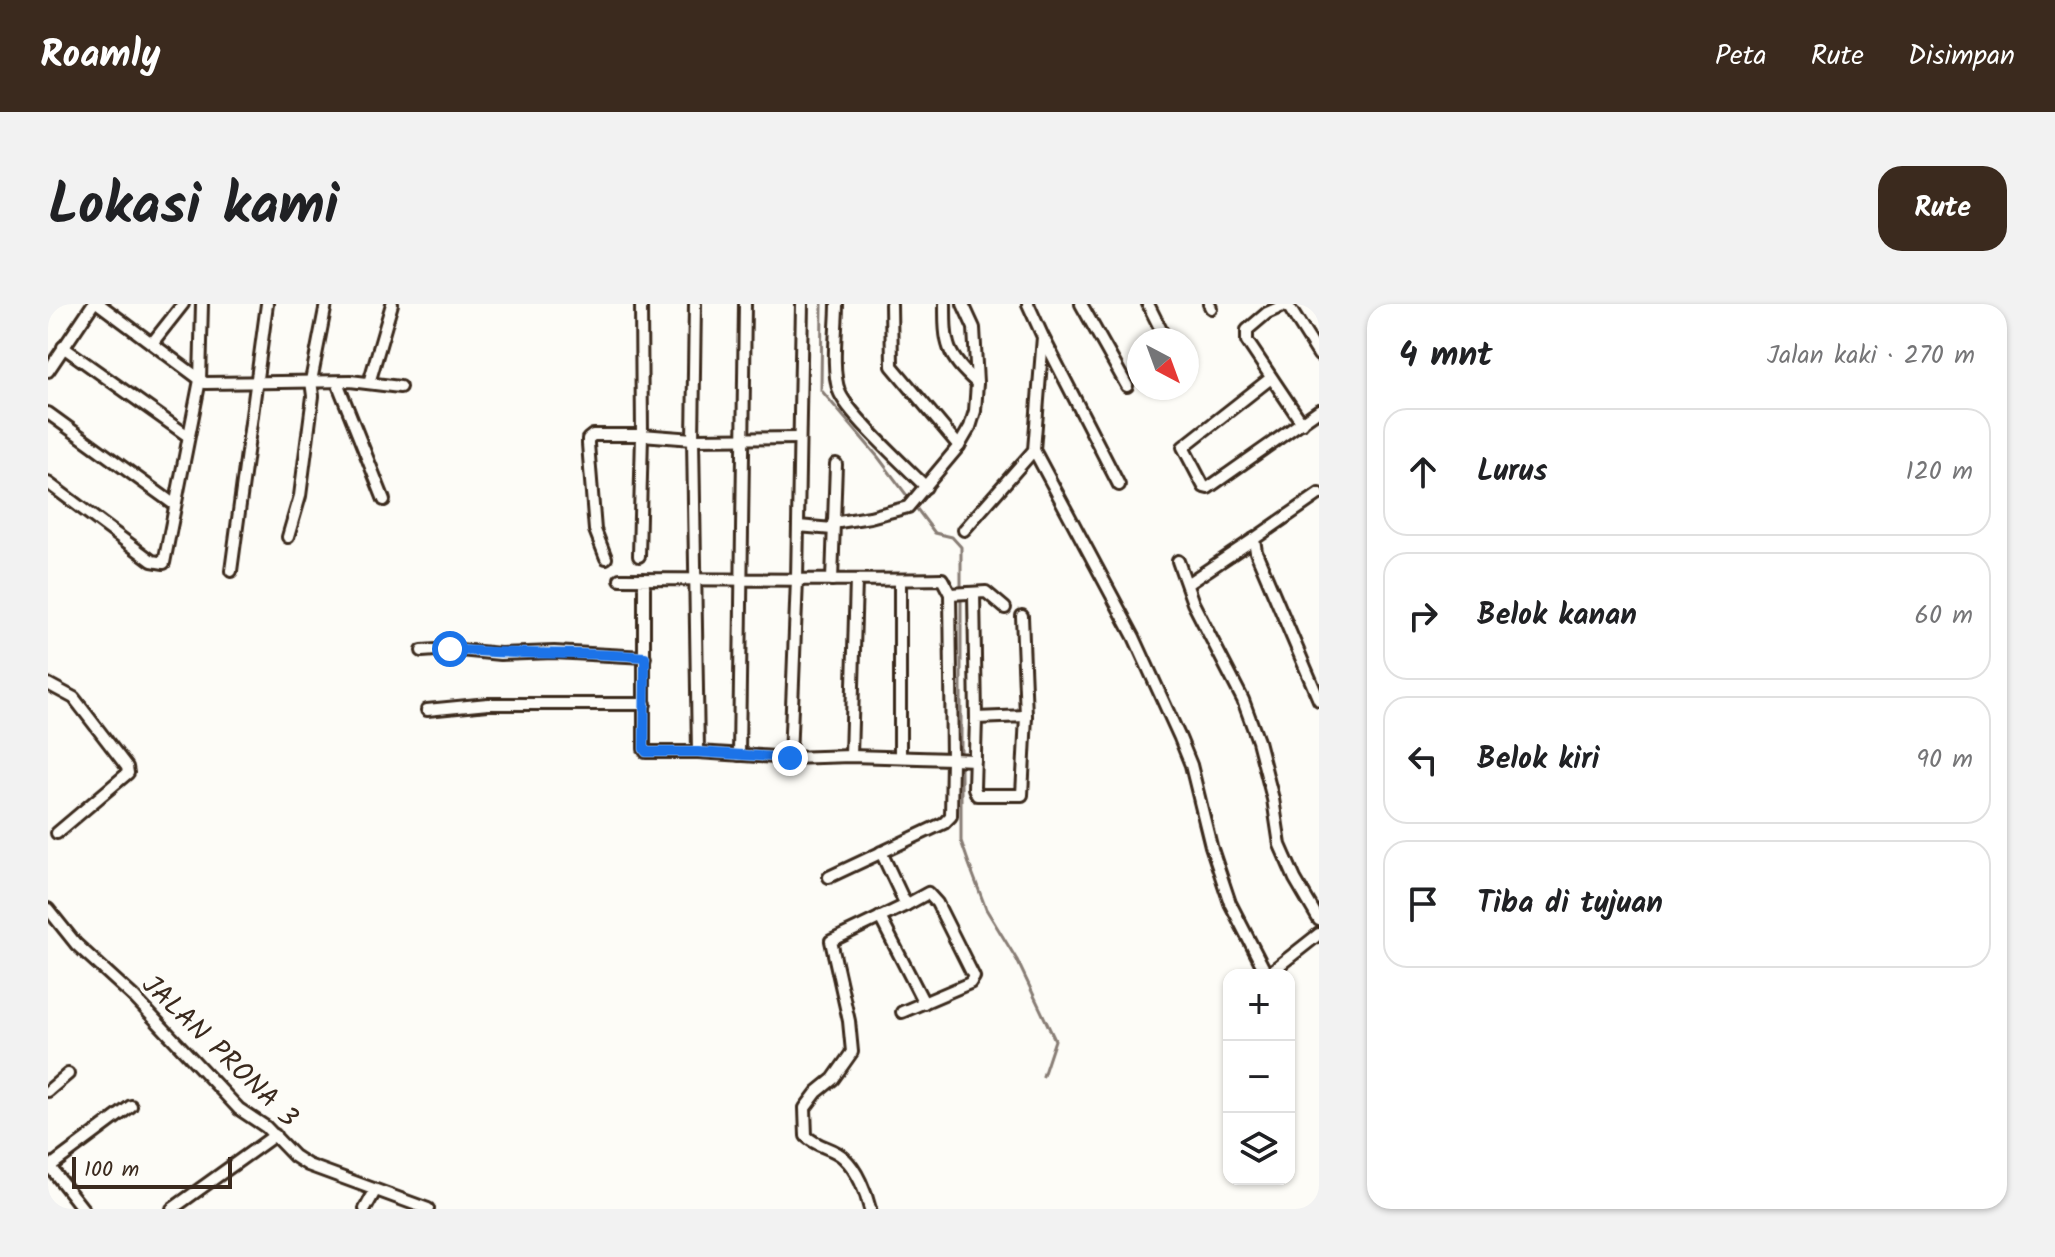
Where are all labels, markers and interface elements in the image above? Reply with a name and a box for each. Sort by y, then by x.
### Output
text: Roamly [40,26,161,86]
text: Peta [1715,34,1767,79]
text: Rute [1811,34,1864,79]
text: Disimpan [1908,34,2015,79]
text: Lokasi kami [48,163,339,253]
button: Rute [1878,166,2007,251]
north arrow [1127,328,1199,400]
text: 4 mnt [1399,329,1493,383]
text: Jalan kaki · 270 m [1767,335,1975,377]
text: Lurus [1477,448,1547,496]
icon: ahead [1401,450,1445,494]
text: 120 m [1906,451,1973,493]
text: Belok kanan [1477,592,1637,640]
icon: right [1401,594,1445,638]
text: 60 m [1914,595,1973,637]
route start [432,631,468,667]
text: Belok kiri [1477,736,1600,784]
icon: left [1401,738,1445,782]
text: 90 m [1916,739,1973,781]
route end [772,740,808,776]
text: Tiba di tujuan [1477,880,1663,928]
icon: arrive [1401,882,1445,926]
street label: JALAN PRONA 3 [130,965,308,1139]
map controls [1223,969,1295,1185]
button: + [1223,969,1295,1041]
button: − [1223,1041,1295,1113]
button: layers [1223,1113,1295,1185]
scale bar [72,1153,232,1189]
text: 100 m [84,1153,139,1188]

